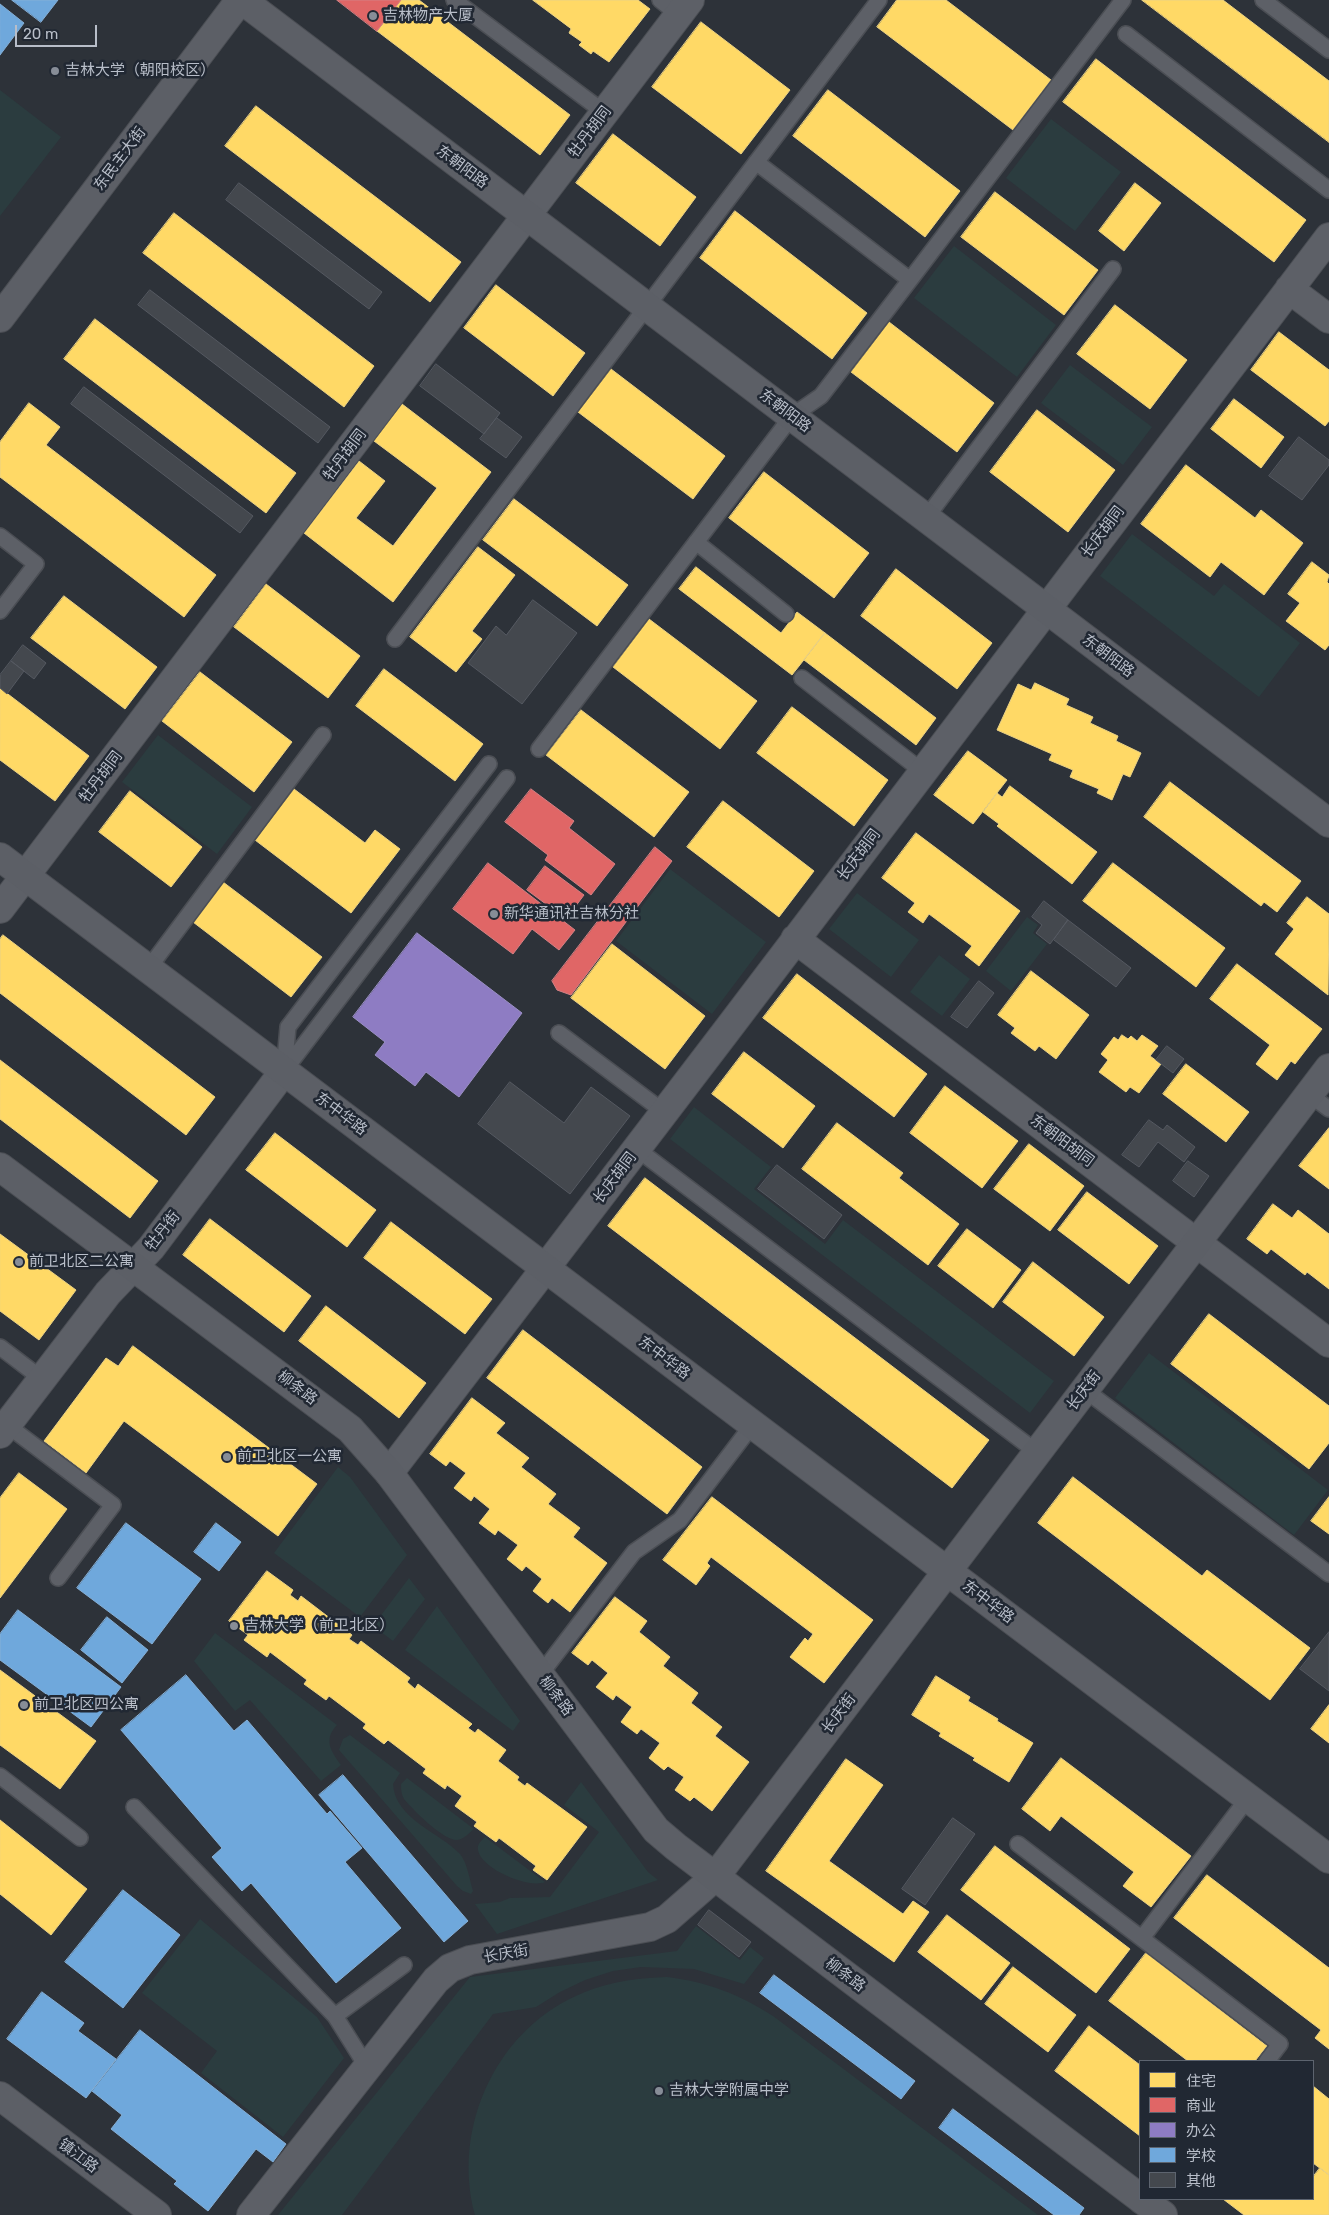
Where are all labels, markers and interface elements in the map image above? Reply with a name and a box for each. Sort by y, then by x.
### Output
place label: 吉林物产大厦 [383,7,473,25]
marker: 吉林物产大厦 [367,10,379,22]
scale bar [18,15,100,47]
text: 20 m [23,25,58,43]
place label: 吉林大学（朝阳校区） [65,62,215,80]
marker: 吉林大学（朝阳校区） [49,65,61,77]
street label: 牡丹胡同 [565,103,615,161]
street label: 东民主大街 [90,124,150,194]
street label: 东朝阳路 [433,142,491,192]
street label: 东朝阳路 [756,386,814,436]
street label: 牡丹胡同 [320,426,370,484]
street label: 长庆胡同 [1078,503,1128,561]
street label: 东朝阳路 [1079,631,1137,681]
street label: 牡丹胡同 [76,748,126,806]
street label: 长庆胡同 [834,826,884,884]
place label: 新华通讯社吉林分社 [504,905,639,923]
marker: 新华通讯社吉林分社 [488,908,500,920]
street label: 东中华路 [312,1089,370,1139]
street label: 东朝阳胡同 [1027,1111,1097,1171]
street label: 长庆胡同 [590,1149,640,1207]
street label: 牡丹街 [142,1208,184,1254]
place label: 前卫北区二公寓 [29,1253,134,1271]
marker: 前卫北区二公寓 [13,1256,25,1268]
street label: 东中华路 [635,1333,693,1383]
street label: 柳条路 [274,1367,320,1409]
street label: 长庆街 [1063,1368,1105,1414]
place label: 前卫北区一公寓 [237,1448,342,1466]
marker: 前卫北区一公寓 [221,1451,233,1463]
street label: 东中华路 [959,1577,1017,1627]
place label: 吉林大学（前卫北区） [244,1617,394,1635]
marker: 吉林大学（前卫北区） [228,1620,240,1632]
street label: 柳条路 [535,1673,577,1719]
street label: 长庆街 [818,1691,860,1737]
place label: 前卫北区四公寓 [34,1696,139,1714]
marker: 前卫北区四公寓 [18,1699,30,1711]
street label: 长庆街 [482,1941,530,1967]
street label: 柳条路 [822,1954,868,1996]
legend [1139,2060,1314,2200]
text: 住宅 [1186,2072,1216,2090]
place label: 吉林大学附属中学 [669,2082,789,2100]
marker: 吉林大学附属中学 [653,2085,665,2097]
text: 商业 [1186,2097,1216,2115]
text: 办公 [1186,2122,1216,2140]
street label: 镇江路 [55,2135,101,2177]
text: 学校 [1186,2147,1216,2165]
text: 其他 [1186,2172,1216,2190]

